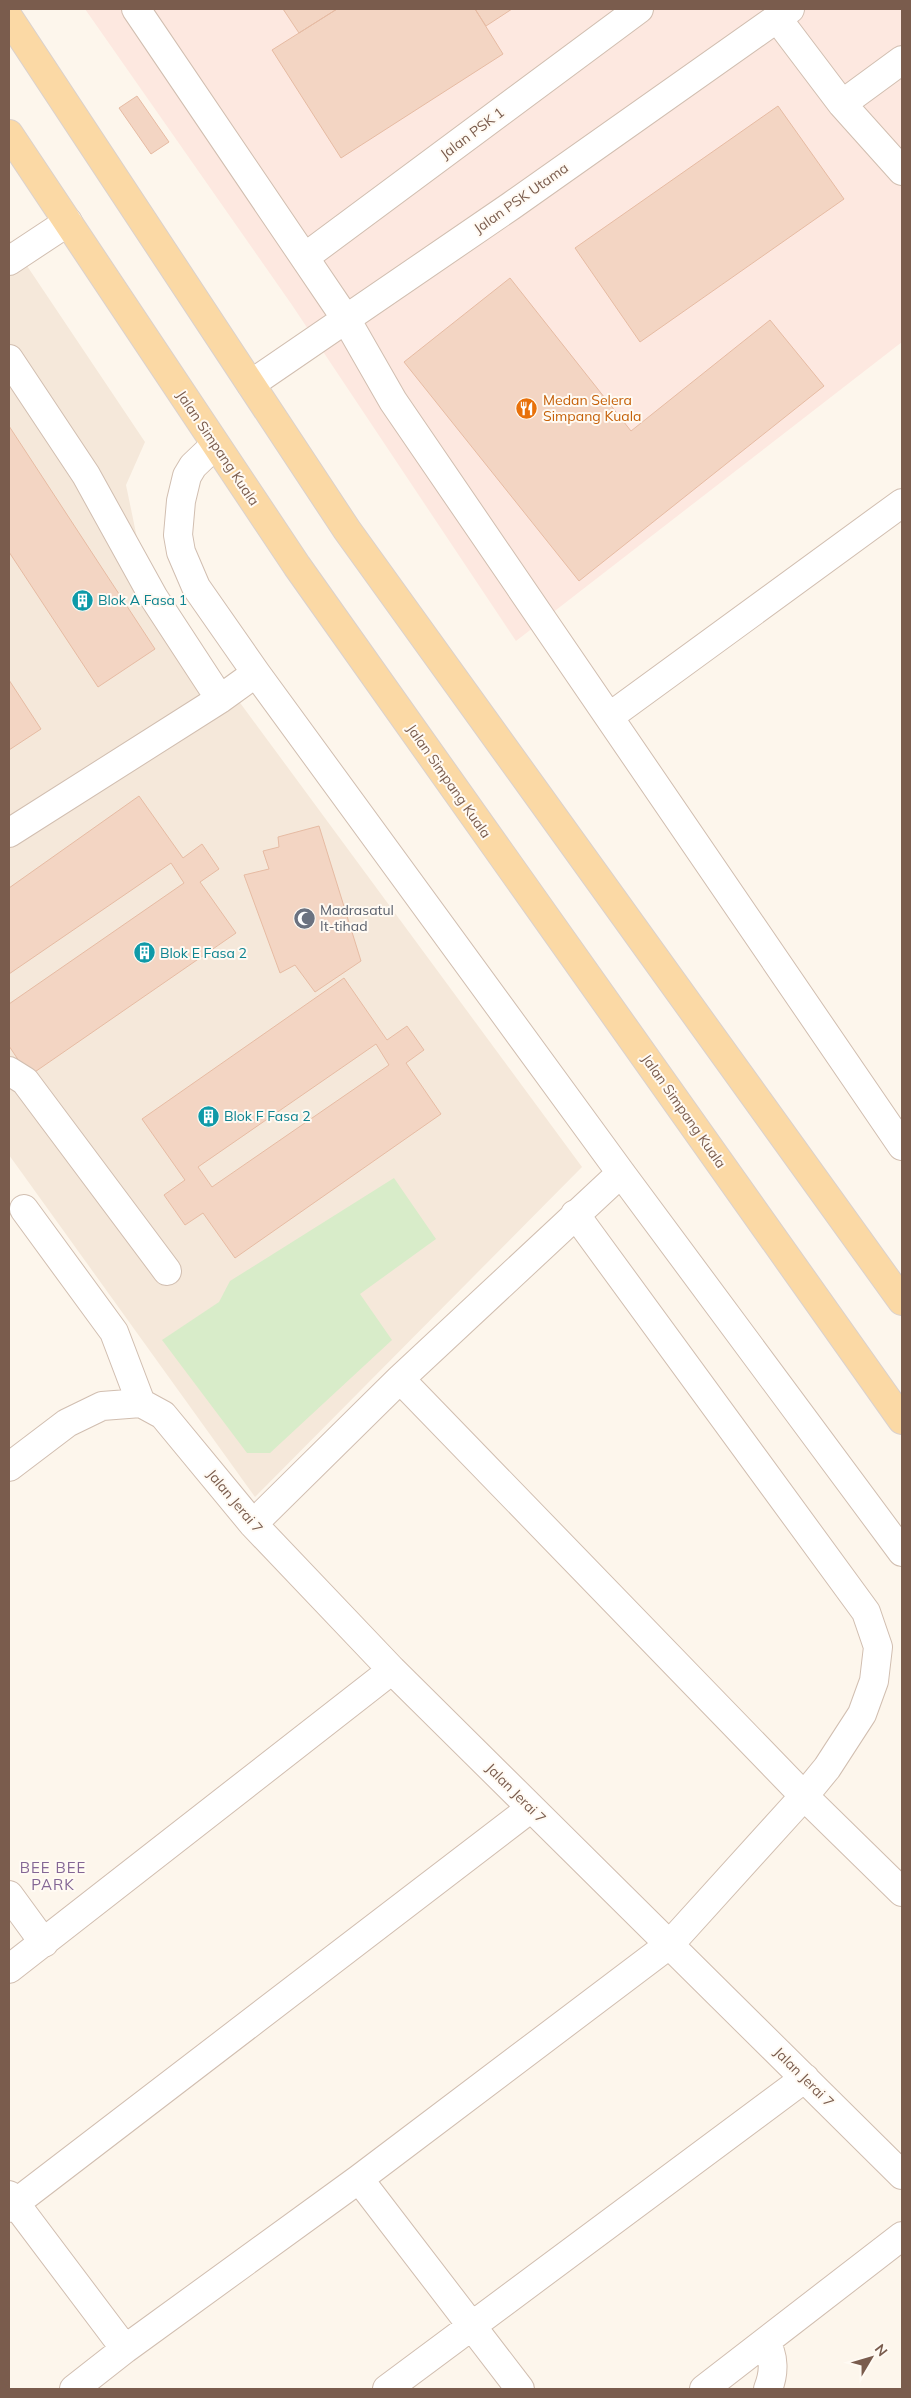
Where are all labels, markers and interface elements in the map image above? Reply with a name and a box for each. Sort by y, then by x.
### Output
street label: Jalan PSK 1 [436,103,508,163]
street label: Jalan PSK Utama [470,159,572,237]
street label: Jalan Simpang Kuala [173,387,263,509]
place label: Medan Selera Simpang Kuala [543,391,641,425]
restaurant icon: Medan Selera Simpang Kuala [515,396,539,420]
building icon: Blok A Fasa 1 [70,588,94,612]
place label: Blok A Fasa 1 [98,591,187,609]
street label: Jalan Simpang Kuala [403,721,495,841]
place label: Madrasatul It-tihad [320,901,394,935]
mosque icon: Madrasatul It-tihad [292,906,316,930]
building icon: Blok E Fasa 2 [132,941,156,965]
place label: Blok E Fasa 2 [160,944,247,962]
street label: Jalan Simpang Kuala [638,1051,730,1171]
building icon: Blok F Fasa 2 [196,1104,220,1128]
place label: Blok F Fasa 2 [224,1107,311,1125]
street label: Jalan Jerai 7 [203,1465,267,1537]
street label: Jalan Jerai 7 [482,1759,550,1827]
district label: BEE BEE PARK [20,1858,86,1894]
street label: Jalan Jerai 7 [770,2043,838,2111]
north arrow [846,2333,896,2383]
text: N [871,2340,892,2360]

